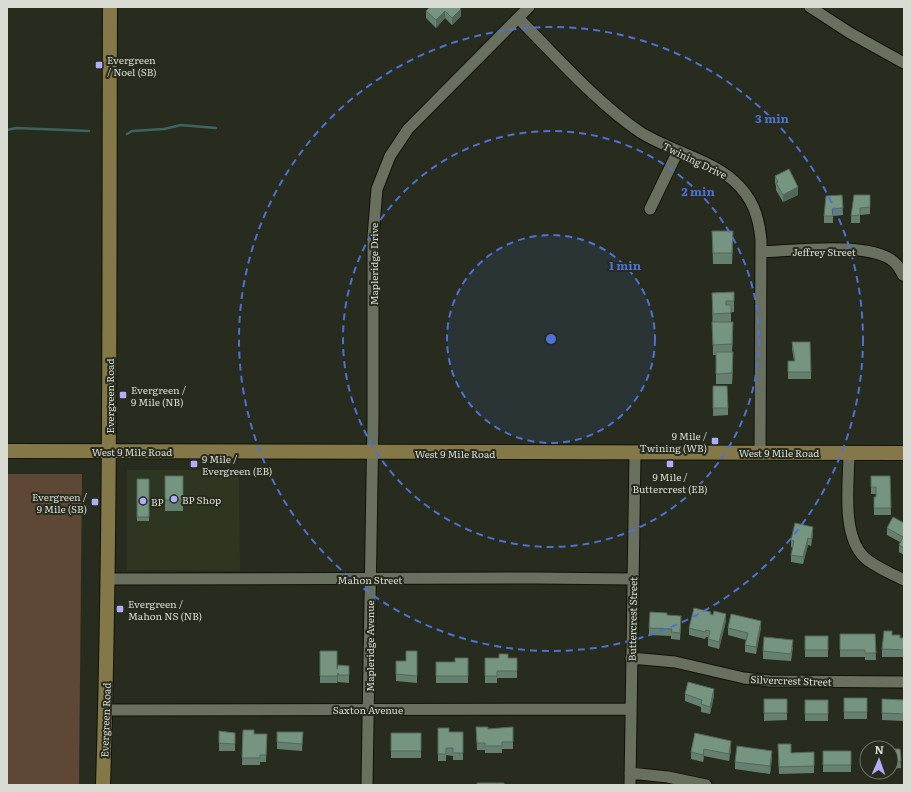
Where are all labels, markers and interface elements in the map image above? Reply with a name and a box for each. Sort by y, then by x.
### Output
place label: Evergreen / Noel (SB) [107,52,157,79]
marker: Evergreen / Noel (SB) [94,60,104,70]
text: 3 min [755,109,790,127]
street label: Twining Drive [660,138,730,182]
text: 2 min [681,182,715,200]
street label: Mapleridge Drive [366,223,381,305]
street label: Jeffrey Street [792,244,856,259]
text: 1 min [609,256,642,274]
centre of rings [544,332,558,346]
street label: Evergreen Road [102,359,117,433]
place label: Evergreen / 9 Mile (NB) [131,382,187,409]
marker: Evergreen / 9 Mile (NB) [118,390,128,400]
place label: 9 Mile / Twining (WB) [639,428,708,455]
marker: 9 Mile / Twining (WB) [710,436,720,446]
street label: West 9 Mile Road [92,444,172,459]
street label: West 9 Mile Road [739,445,819,460]
street label: West 9 Mile Road [415,446,495,461]
place label: 9 Mile / Evergreen (EB) [202,451,272,478]
marker: 9 Mile / Evergreen (EB) [189,459,199,469]
marker: 9 Mile / Buttercrest (EB) [665,459,675,469]
place label: 9 Mile / Buttercrest (EB) [632,469,708,496]
place label: Evergreen / 9 Mile (SB) [32,489,88,516]
place label: BP Shop [182,492,221,507]
place label: BP [151,494,164,509]
marker: BP Shop [169,494,179,504]
marker: BP [138,496,148,506]
marker: Evergreen / 9 Mile (SB) [90,497,100,507]
street label: Mahon Street [338,572,402,587]
street label: Buttercrest Street [624,577,640,661]
place label: Evergreen / Mahon NS (NB) [128,596,202,623]
street label: Mapleridge Avenue [362,600,377,692]
marker: Evergreen / Mahon NS (NB) [115,604,125,614]
street label: Silvercrest Street [750,671,832,689]
street label: Evergreen Road [96,682,114,758]
street label: Saxton Avenue [333,702,403,717]
north arrow [859,740,899,780]
text: N [874,741,884,757]

